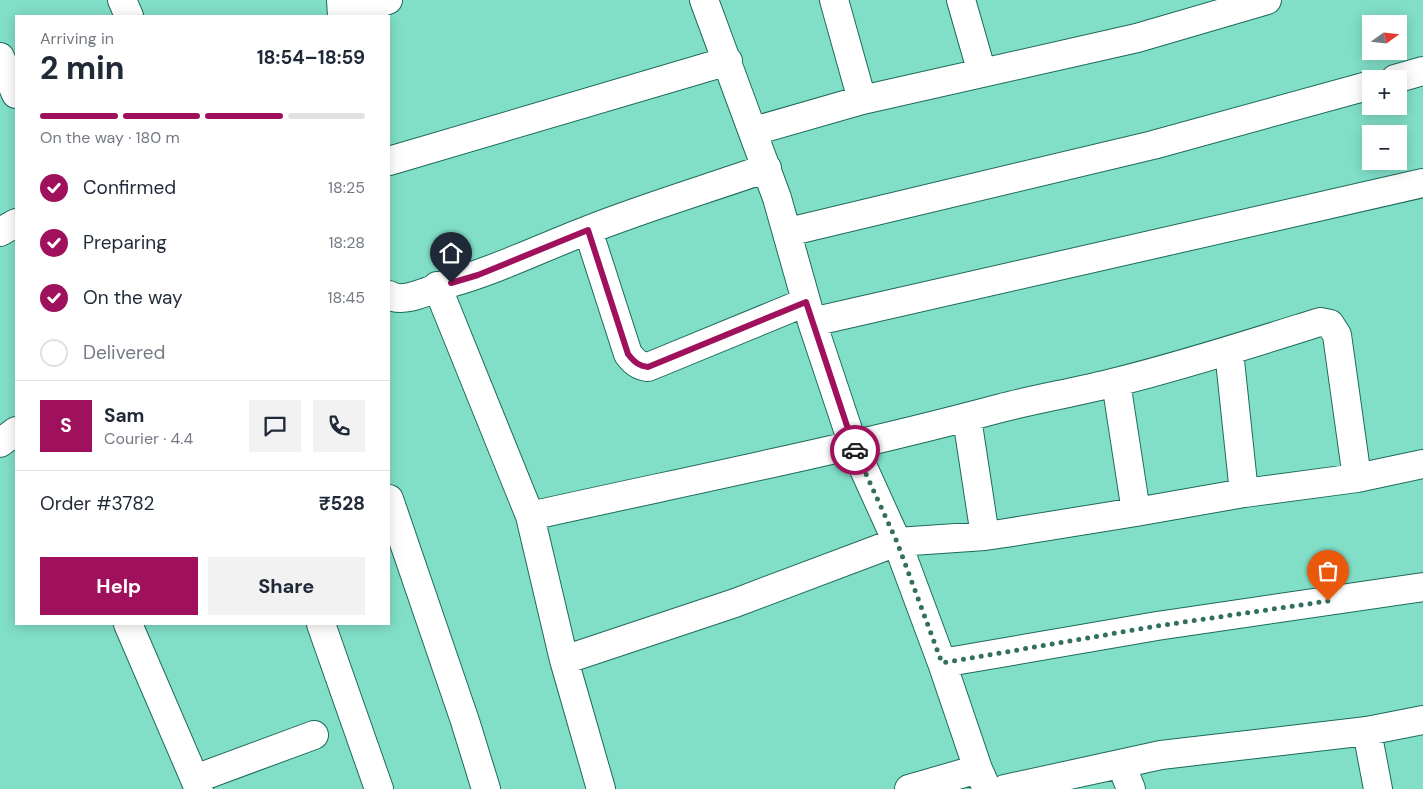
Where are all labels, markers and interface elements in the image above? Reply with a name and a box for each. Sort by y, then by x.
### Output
north arrow [1362,15,1408,60]
map controls [1362,15,1407,170]
text: Arriving in [40,28,114,49]
text: 18:54–18:59 [257,45,365,70]
text: 2 min [40,47,125,89]
button: + [1362,70,1407,115]
button: − [1362,125,1407,170]
text: On the way · 180 m [40,127,180,148]
icon: check [40,174,68,202]
text: Confirmed [83,175,176,200]
text: 18:25 [328,177,365,198]
icon: check [40,229,68,257]
text: Preparing [83,230,167,255]
text: 18:28 [328,232,365,253]
pin [430,232,472,283]
icon: home [437,239,465,267]
icon: check [40,284,68,312]
text: On the way [83,285,183,310]
text: 18:45 [328,287,365,308]
text: Delivered [83,340,165,365]
button: chat [249,400,301,452]
button: phone [313,400,365,452]
text: Sam [104,403,145,428]
text: S [60,413,72,438]
courier [830,425,880,475]
text: Courier · 4.4 [104,428,193,449]
icon: car [841,436,869,464]
text: Order #3782 [40,491,154,516]
text: ₹528 [319,491,365,516]
pin [1307,550,1349,601]
button: Help [40,557,198,615]
button: Share [208,557,365,615]
icon: bag [1314,557,1342,585]

